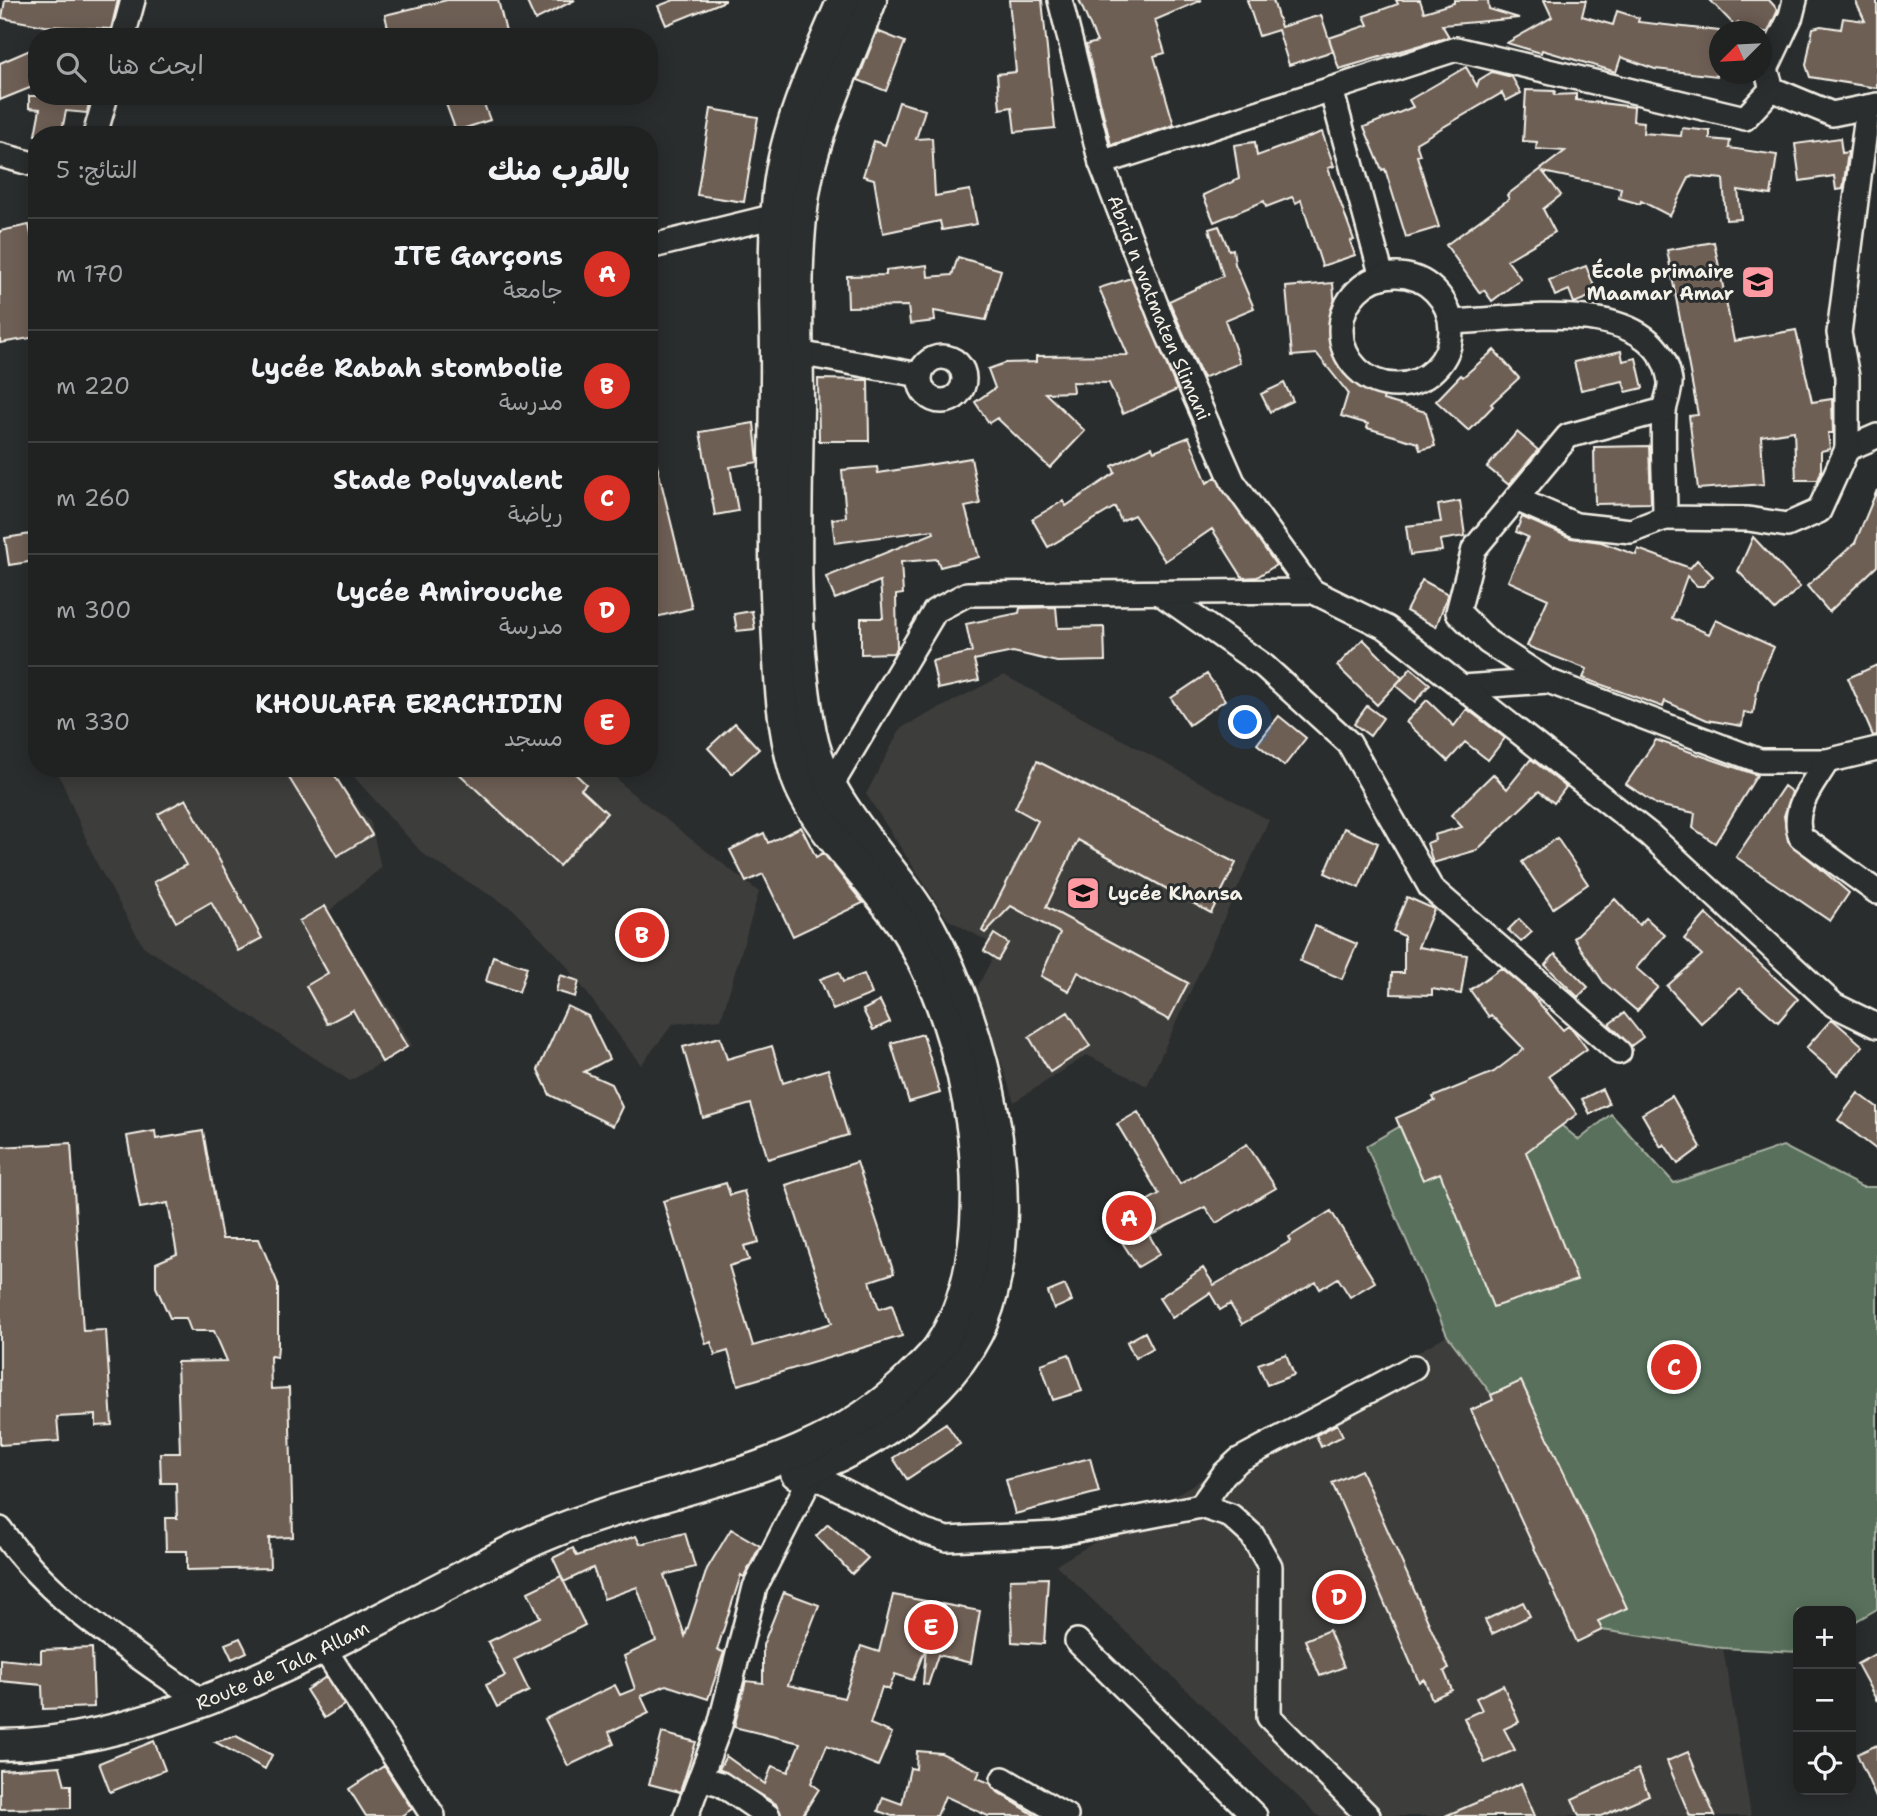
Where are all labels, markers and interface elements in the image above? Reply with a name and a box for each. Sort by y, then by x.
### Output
north arrow [1709,21,1772,84]
search box [28,28,658,105]
text: ابحث هنا [108,47,204,82]
icon: search [52,48,90,86]
text: بالقرب منك [488,149,630,190]
text: النتائج: 5 [56,155,137,185]
street label: Abrid n watmaten Slimani [1102,192,1216,424]
text: ITE Garçons [394,238,563,273]
place label: École primaire Maamar Amar [1587,258,1734,306]
text: 170 m [56,259,124,289]
text: A [598,259,616,289]
school or university icon: École primaire Maamar Amar [1739,263,1777,301]
text: جامعة [503,275,563,305]
text: Lycée Rabah stombolie [251,350,563,385]
text: 220 m [56,371,130,401]
text: B [600,371,614,401]
text: مدرسة [499,387,563,417]
text: Stade Polyvalent [333,462,563,497]
text: 260 m [56,483,130,513]
text: C [600,483,614,513]
text: رياضة [508,499,563,529]
text: Lycée Amirouche [336,574,563,609]
text: 300 m [56,595,131,625]
text: D [599,595,615,625]
text: مدرسة [499,611,563,641]
text: KHOULAFA ERACHIDIN [255,686,563,721]
your location [1228,705,1262,739]
text: 330 m [56,707,130,737]
text: E [599,707,615,737]
text: مسجد [504,723,563,753]
school or university icon: Lycée Khansa [1064,874,1102,912]
place label: Lycée Khansa [1108,881,1243,906]
pin: B [619,909,665,961]
pin: A [1106,1192,1152,1244]
pin: C [1651,1341,1697,1393]
pin: D [1316,1571,1362,1623]
pin: E [908,1601,954,1653]
map controls [1793,1606,1856,1795]
button: + [1793,1606,1856,1669]
street label: Route de Tala Allam [193,1615,373,1716]
button: − [1793,1669,1856,1732]
button: locate [1793,1732,1856,1795]

